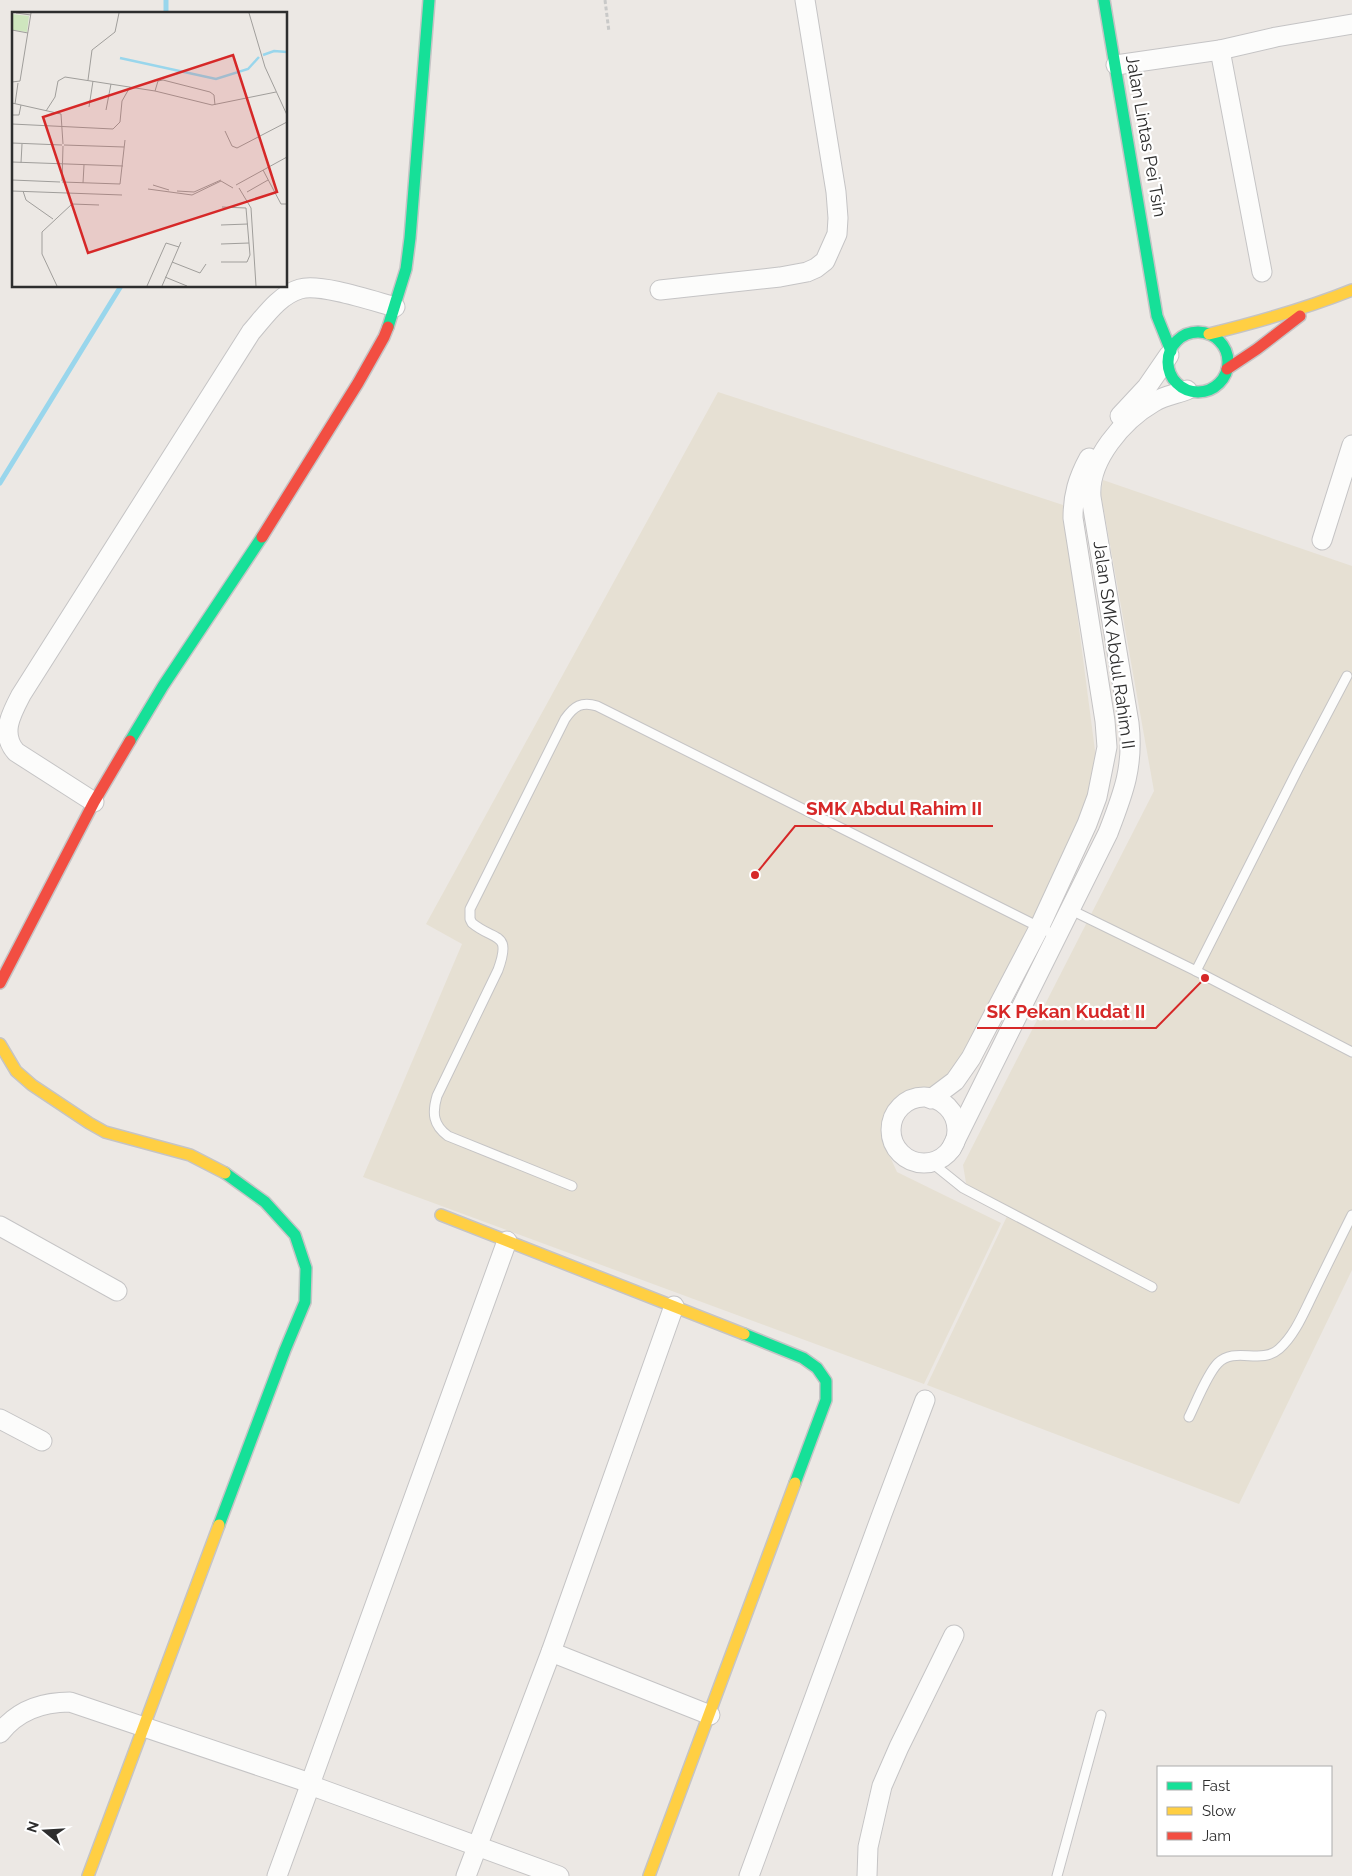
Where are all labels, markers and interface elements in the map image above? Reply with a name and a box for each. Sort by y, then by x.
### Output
inset map [12,12,288,288]
street label: Jalan Lintas Pei Tsin [1122,53,1171,218]
street label: Jalan SMK Abdul Rahim II [1089,539,1140,750]
callout: SMK Abdul Rahim II [795,792,993,826]
text: SMK Abdul Rahim II [806,797,982,819]
callout: SK Pekan Kudat II [977,994,1156,1028]
text: SK Pekan Kudat II [986,1000,1146,1022]
legend [1157,1766,1332,1856]
text: Fast [1202,1777,1230,1795]
text: Slow [1202,1802,1236,1820]
north arrow [20,1806,70,1856]
text: N [23,1819,42,1835]
text: Jam [1202,1827,1231,1845]

